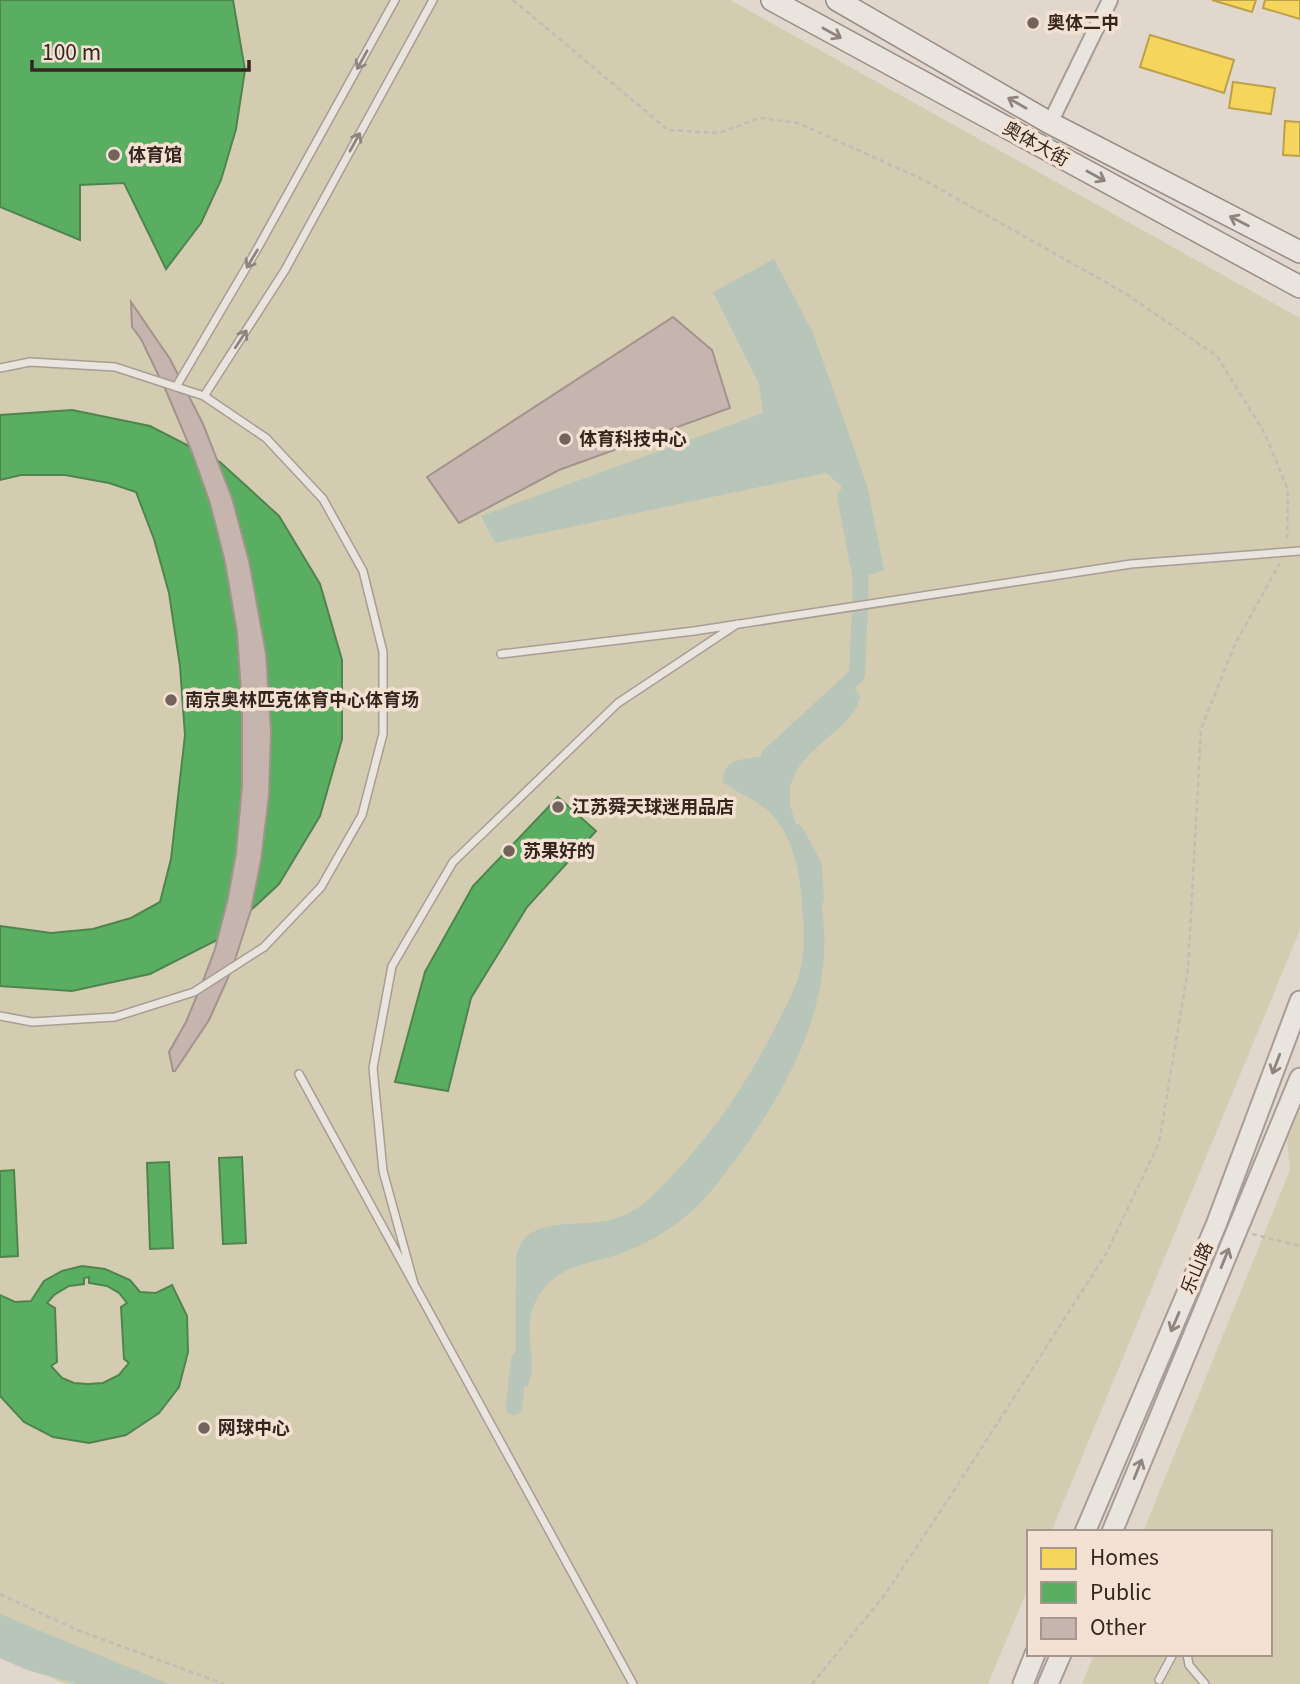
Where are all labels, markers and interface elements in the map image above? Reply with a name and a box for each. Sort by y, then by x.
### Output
place label: 奥体二中 [1047,8,1119,34]
marker: 奥体二中 [1025,15,1041,31]
one-way arrow [821,26,841,40]
scale bar [32,28,248,72]
text: 100 m [42,36,101,66]
one-way arrow [355,49,369,69]
one-way arrow [1007,96,1027,110]
street label: 奥体大街 [999,113,1075,171]
one-way arrow [349,132,363,153]
place label: 体育馆 [128,140,182,166]
marker: 体育馆 [106,147,122,163]
one-way arrow [1085,170,1106,184]
one-way arrow [1230,213,1250,227]
one-way arrow [244,248,258,268]
one-way arrow [234,329,248,349]
place label: 体育科技中心 [579,424,687,450]
marker: 体育科技中心 [557,431,573,447]
place label: 南京奥林匹克体育中心体育场 [185,685,419,711]
marker: 南京奥林匹克体育中心体育场 [163,692,179,708]
place label: 江苏舜天球迷用品店 [572,792,734,818]
marker: 江苏舜天球迷用品店 [550,799,566,815]
place label: 苏果好的 [523,836,595,862]
marker: 苏果好的 [501,843,517,859]
one-way arrow [1269,1053,1281,1075]
street label: 乐山路 [1173,1237,1218,1297]
one-way arrow [1219,1248,1232,1270]
one-way arrow [1167,1310,1180,1332]
place label: 网球中心 [218,1413,290,1439]
marker: 网球中心 [196,1420,212,1436]
one-way arrow [1132,1458,1145,1480]
legend [1027,1530,1272,1656]
text: Homes [1090,1541,1159,1571]
text: Public [1090,1576,1152,1606]
text: Other [1090,1611,1147,1641]

